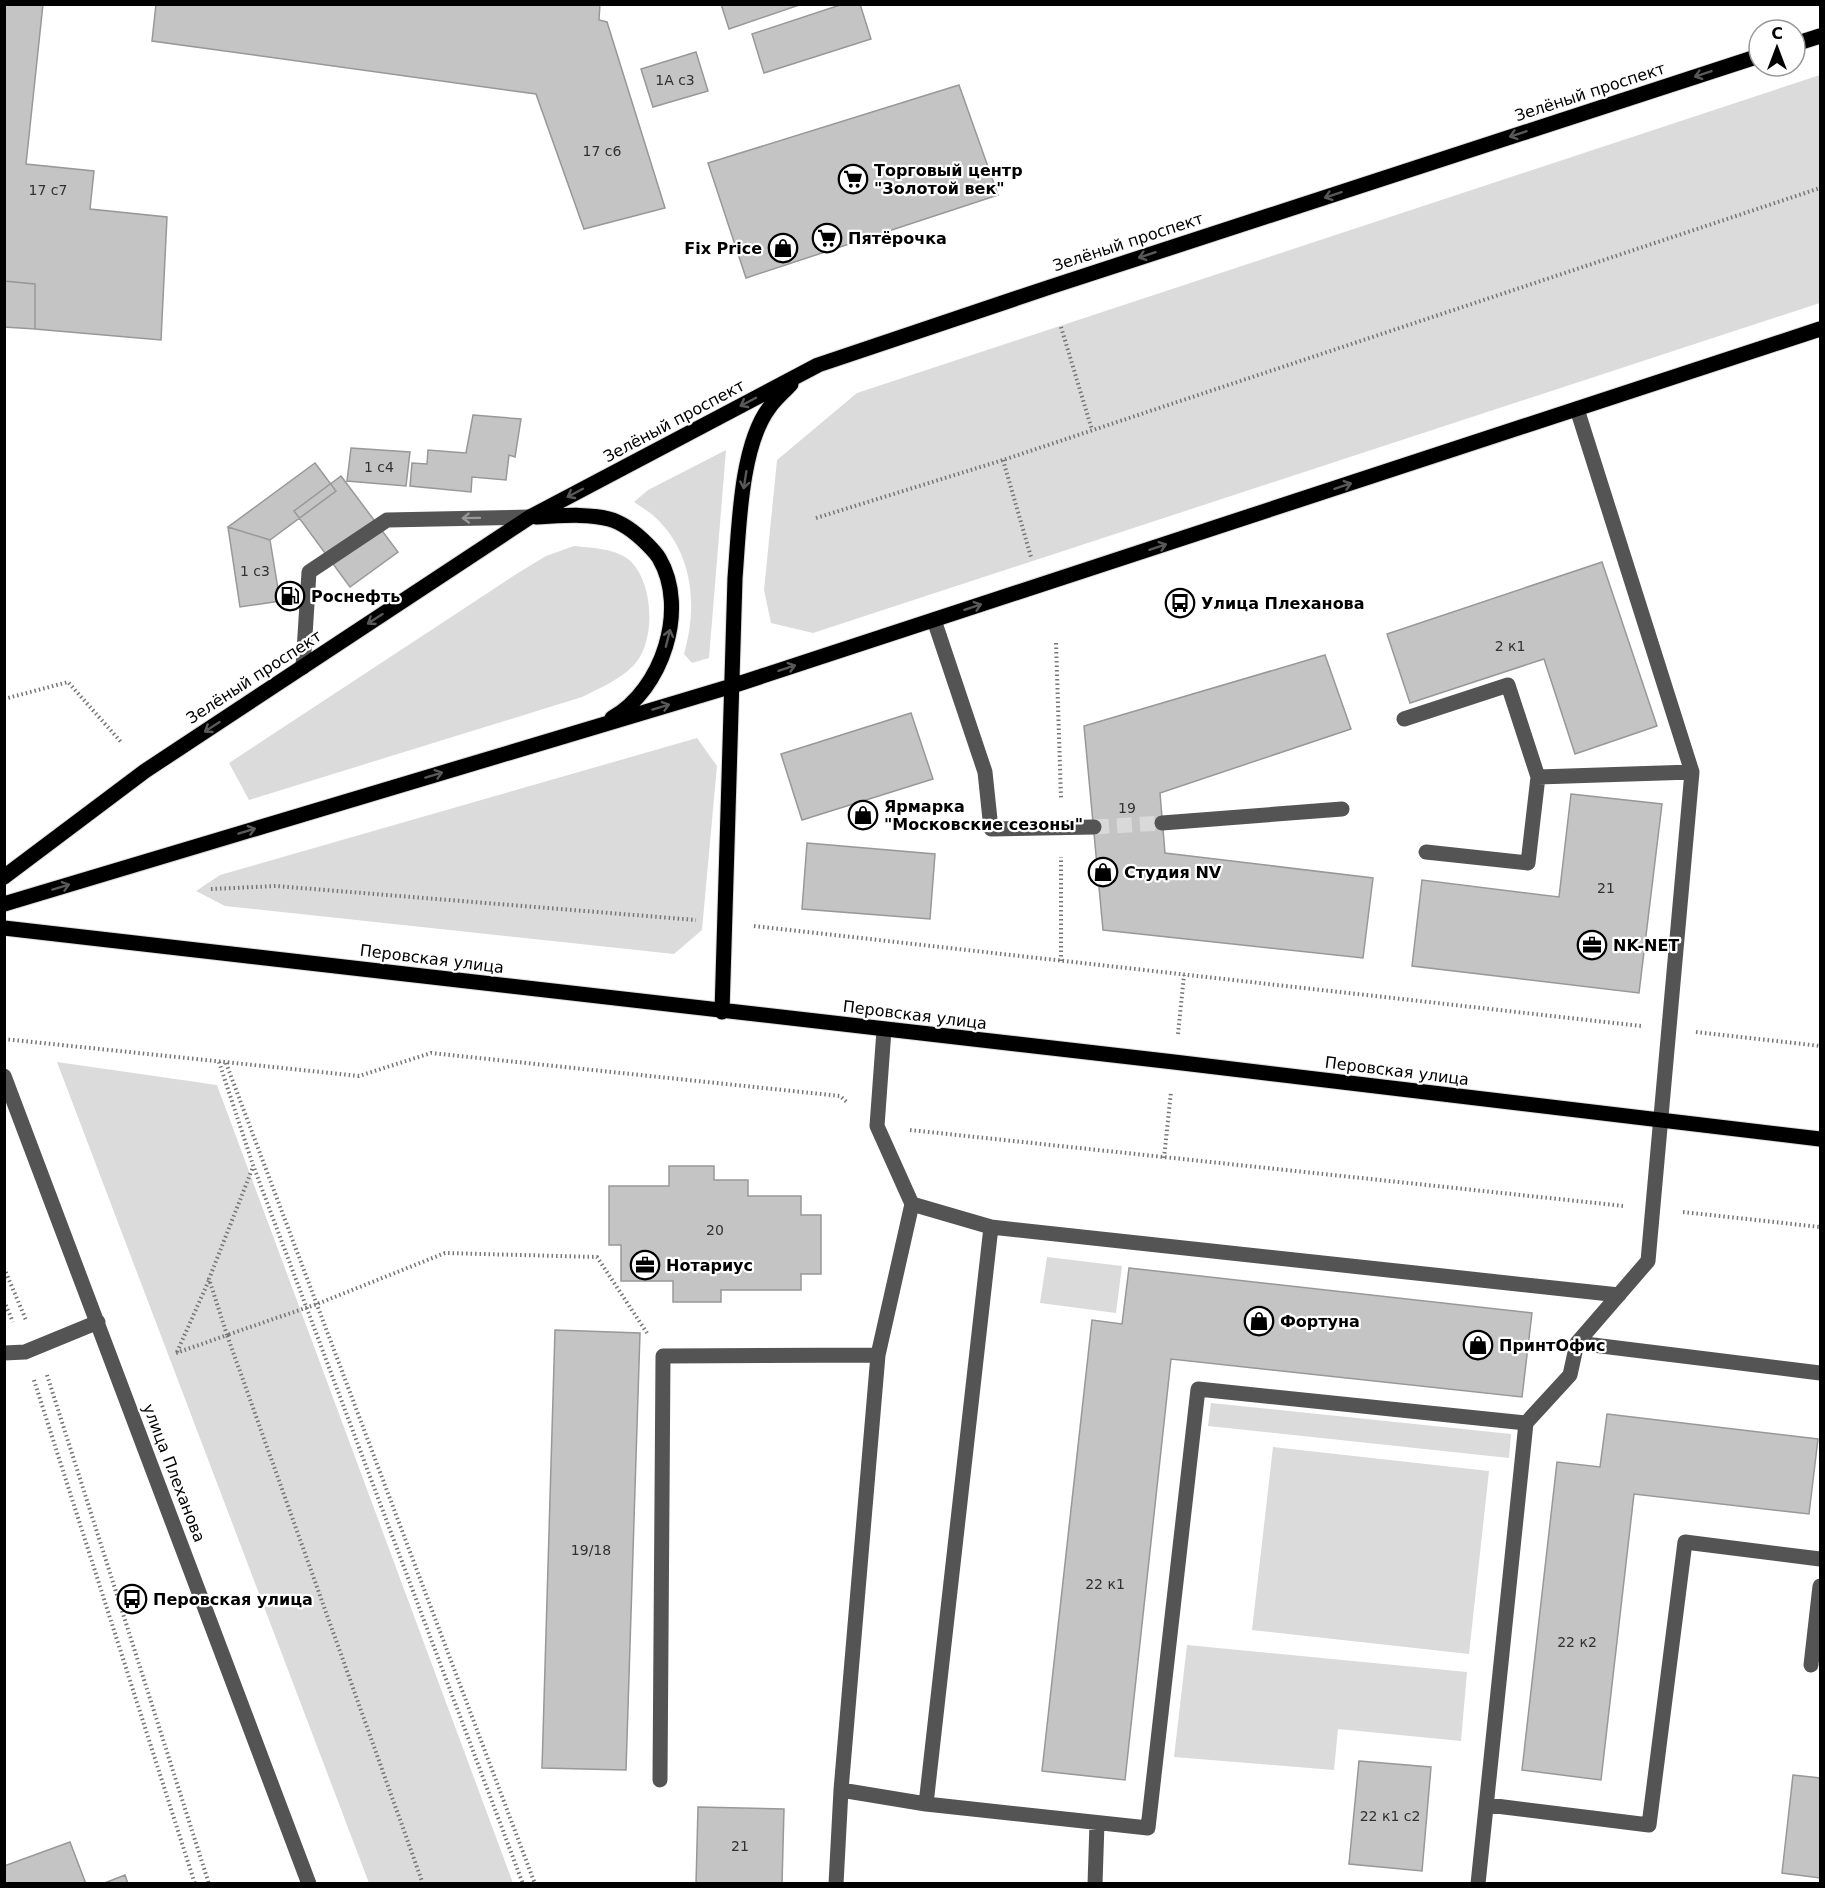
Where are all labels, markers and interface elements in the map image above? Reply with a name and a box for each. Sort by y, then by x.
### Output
north arrow [1747,18,1807,78]
text: С [1771,24,1783,43]
street label: Зелёный проспект [1512,59,1668,125]
one-way arrow [1694,69,1713,80]
house number: 1А с3 [655,72,695,88]
one-way arrow [1509,129,1528,140]
house number: 17 с6 [583,143,622,159]
place label: Торговый центр "Золотой век" [874,161,1023,198]
supermarket icon: Торговый центр "Золотой век" [837,163,869,195]
house number: 17 с7 [29,182,67,198]
one-way arrow [1324,190,1343,201]
street label: Зелёный проспект [1050,209,1206,275]
supermarket icon: Пятёрочка [811,222,843,254]
place label: Пятёрочка [848,229,947,248]
shop icon: Fix Price [767,232,799,264]
place label: Fix Price [684,239,762,258]
one-way arrow [1138,250,1157,261]
street label: Зелёный проспект [600,376,748,466]
one-way arrow [739,397,757,409]
house number: 1 с4 [364,459,394,475]
one-way arrow [739,470,750,490]
one-way arrow [1333,479,1352,490]
one-way arrow [567,488,585,499]
one-way arrow [462,513,482,524]
one-way arrow [1148,540,1167,551]
house number: 1 с3 [240,563,270,579]
fuel station icon: Роснефть [274,580,306,612]
place label: Роснефть [311,587,400,606]
bus stop icon: Улица Плеханова [1164,587,1196,619]
place label: Улица Плеханова [1201,594,1365,613]
one-way arrow [963,601,982,612]
one-way arrow [367,613,383,625]
street label: Зелёный проспект [183,626,325,728]
one-way arrow [662,629,674,648]
house number: 2 к1 [1495,638,1525,654]
one-way arrow [777,662,796,673]
one-way arrow [651,701,670,712]
one-way arrow [204,721,221,733]
one-way arrow [424,769,443,780]
place label: Ярмарка "Московские сезоны" [884,797,1083,834]
shop icon: Ярмарка "Московские сезоны" [847,799,879,831]
house number: 19 [1118,800,1136,816]
one-way arrow [237,825,256,836]
shop icon: Студия NV [1087,856,1119,888]
place label: Студия NV [1124,863,1222,882]
house number: 21 [1597,880,1615,896]
one-way arrow [51,881,70,892]
office icon: NK-NET [1576,929,1608,961]
place label: NK-NET [1613,936,1679,955]
street label: Перовская улица [359,941,505,977]
street label: Перовская улица [842,997,988,1033]
street label: Перовская улица [1324,1053,1470,1089]
house number: 20 [706,1222,724,1238]
office icon: Нотариус [629,1249,661,1281]
place label: Нотариус [666,1256,753,1275]
shop icon: Фортуна [1243,1305,1275,1337]
place label: Фортуна [1280,1312,1360,1331]
shop icon: ПринтОфис [1462,1329,1494,1361]
place label: ПринтОфис [1499,1336,1606,1355]
street label: улица Плеханова [139,1401,209,1545]
house number: 19/18 [571,1542,611,1558]
house number: 22 к1 [1085,1576,1125,1592]
bus stop icon: Перовская улица [116,1583,148,1615]
place label: Перовская улица [153,1590,313,1609]
house number: 22 к2 [1557,1634,1597,1650]
house number: 22 к1 с2 [1360,1808,1420,1824]
house number: 21 [731,1838,749,1854]

